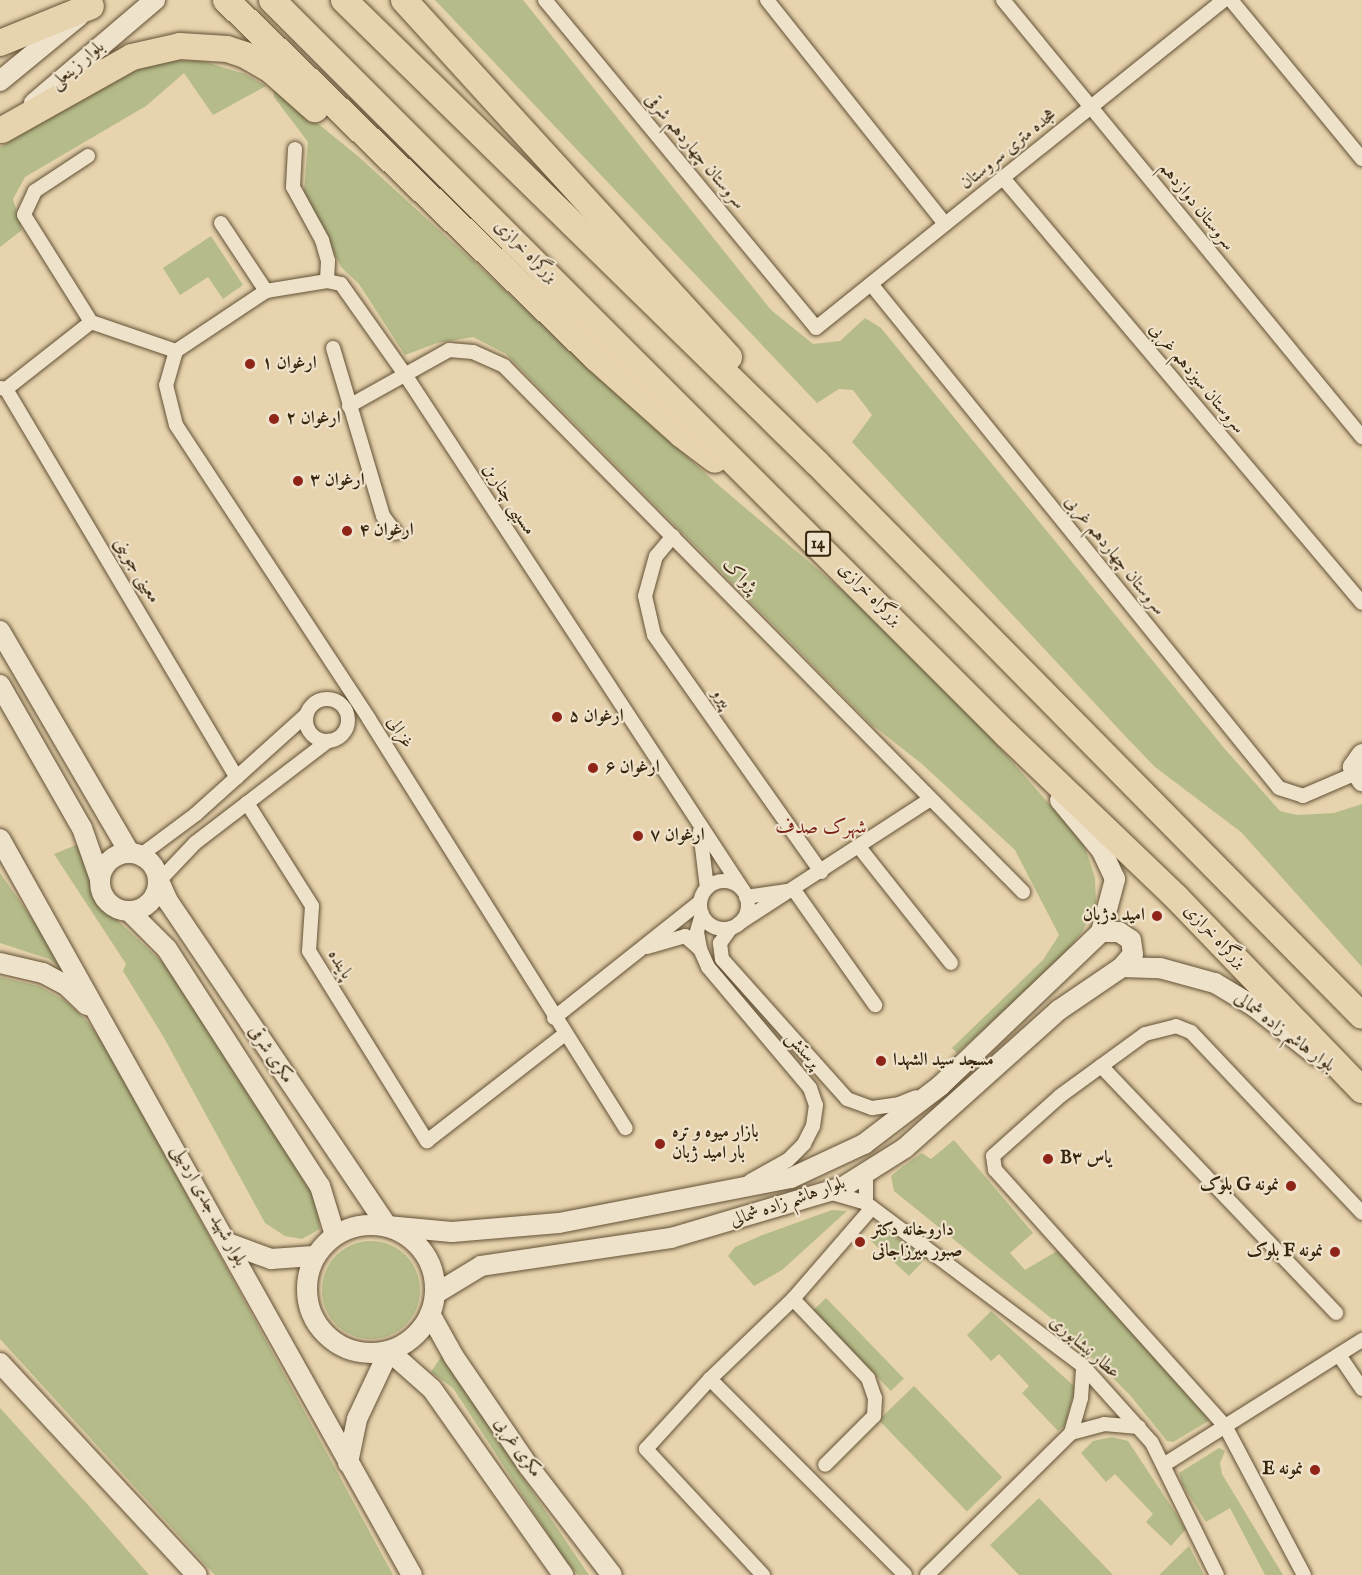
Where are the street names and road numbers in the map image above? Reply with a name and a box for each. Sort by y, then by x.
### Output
street label: بلوار زینعلی [46,37,110,95]
street label: سروستان چهاردهم شرقی [639,90,749,214]
street label: هجده متری سروستان [956,105,1062,195]
street label: سروستان دوازدهم [1154,158,1238,256]
street label: بزرگراه خرازی [489,216,561,288]
street label: سروستان سیزدهم غربی [1143,319,1249,439]
street label: مسیبی چناربن [477,460,539,540]
street label: سروستان چهاردهم غربی [1059,492,1169,620]
road number: 14 [804,531,832,557]
street label: معینی جوینی [108,534,164,608]
street label: پژواک [717,555,761,599]
street label: بزرگراه خرازی [833,559,905,631]
street label: پیرو [706,684,736,714]
street label: غزالی [381,713,417,753]
street label: بزرگراه خرازی [1178,900,1250,974]
street label: پاینده [322,946,356,984]
street label: بلوار هاشم زاده شمالی [1229,988,1339,1078]
street label: مکری شرقی [243,1022,297,1088]
street label: پرستش [780,1028,824,1074]
street label: بلوار شهید جدی اردبیلی [166,1141,250,1271]
street label: بلوار هاشم زاده شمالی [727,1173,849,1233]
street label: عطار نیشابوری [1044,1312,1124,1384]
street label: مکری غربی [489,1414,545,1482]

